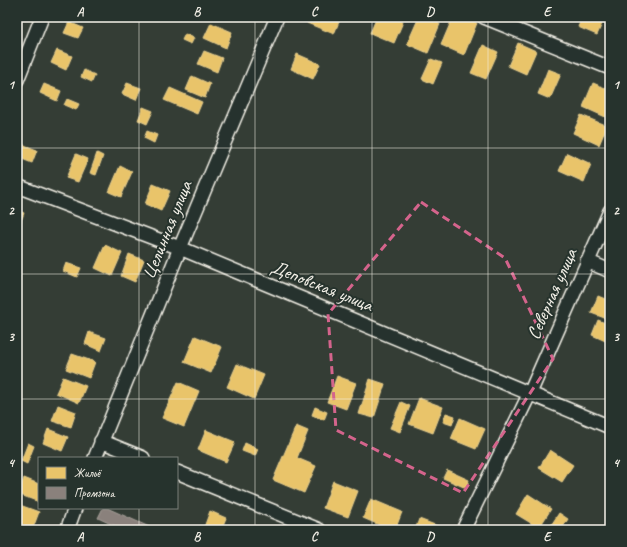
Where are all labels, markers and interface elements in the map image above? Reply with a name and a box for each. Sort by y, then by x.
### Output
text: A [77,4,85,20]
text: B [194,4,202,20]
text: C [311,4,319,20]
text: D [426,4,435,20]
text: E [544,4,553,20]
text: 1 [8,77,16,93]
text: 1 [613,77,621,93]
street label: Целинная улица [136,176,198,283]
text: 2 [8,203,15,219]
text: 2 [613,203,620,219]
street label: Северная улица [521,243,583,343]
street label: Деповская улица [268,255,378,318]
text: 3 [8,329,15,345]
text: 3 [613,329,620,345]
text: 4 [8,455,16,471]
text: 4 [613,455,621,471]
legend [38,457,178,509]
text: Жильё [74,465,102,481]
text: Промзона [74,485,116,501]
text: A [77,529,85,545]
text: B [194,529,202,545]
text: C [311,529,319,545]
text: D [426,529,435,545]
text: E [544,529,553,545]

